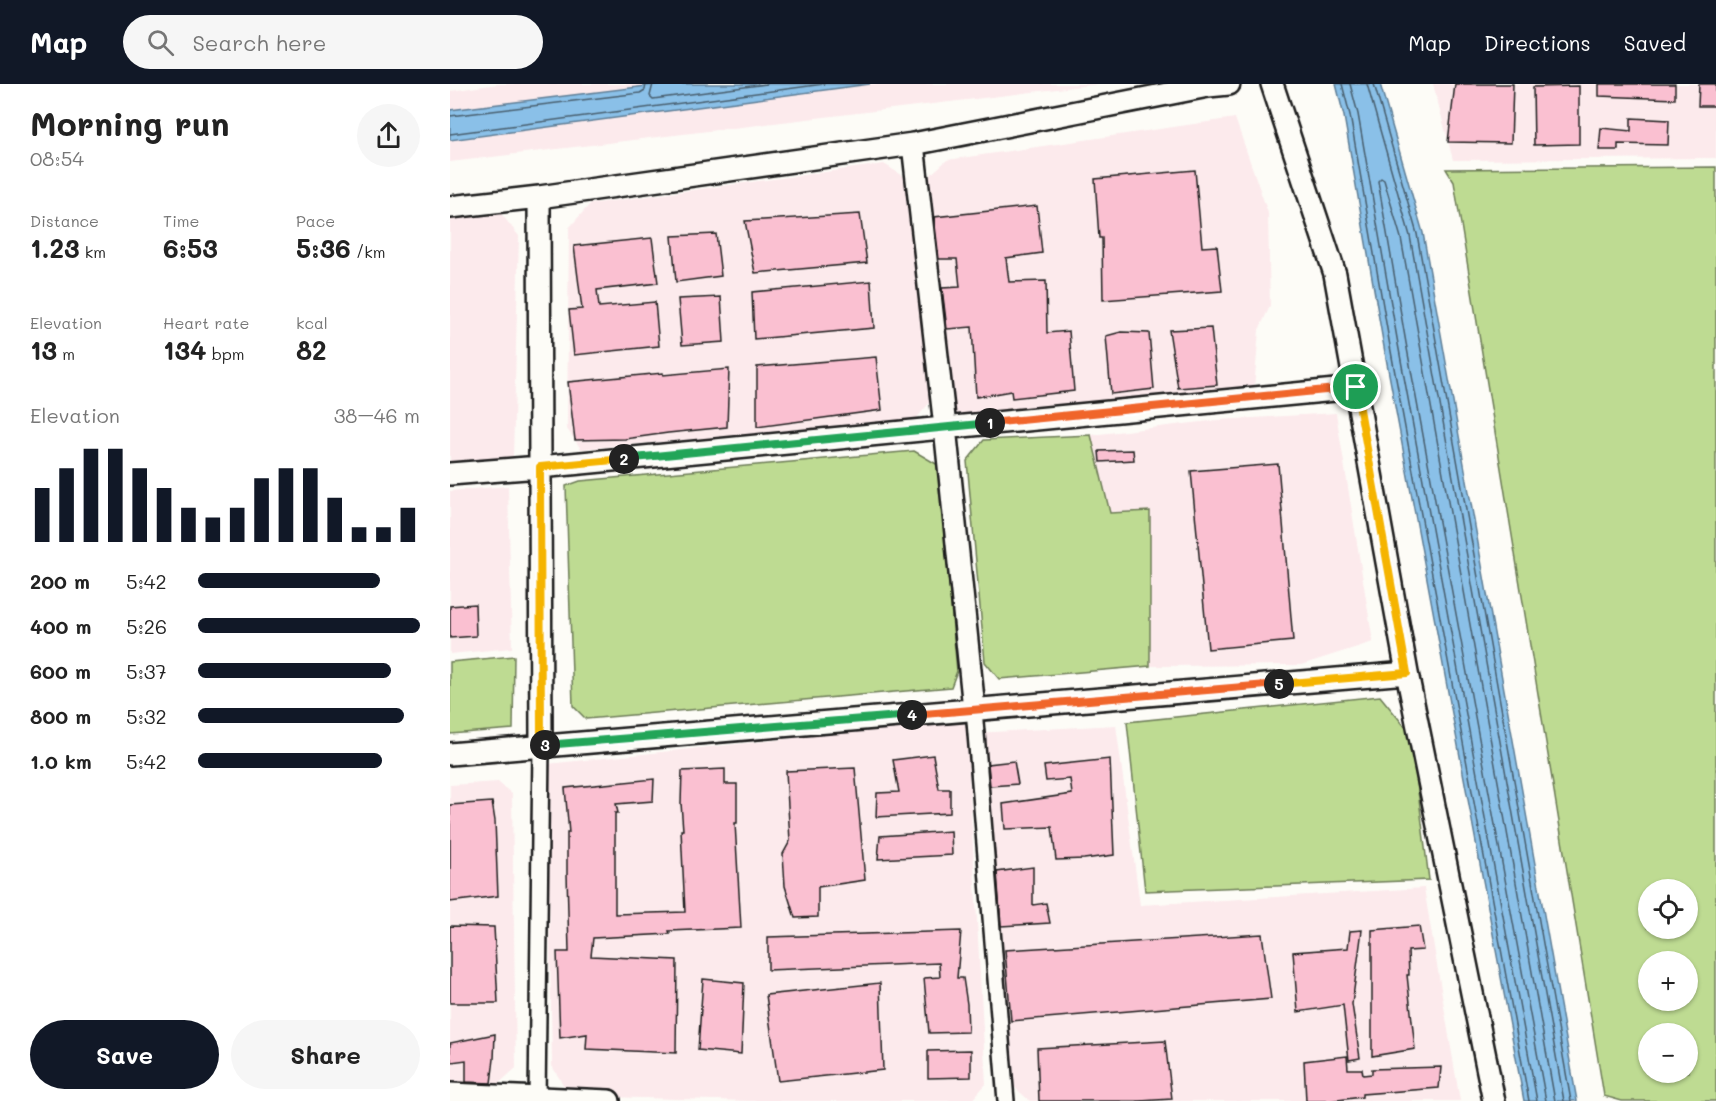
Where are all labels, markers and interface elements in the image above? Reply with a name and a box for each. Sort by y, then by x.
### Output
search box [123,15,543,69]
text: Map [30,24,87,60]
icon: search [144,26,177,59]
text: Search here [192,28,326,57]
text: Map [1408,29,1451,56]
text: Directions [1484,29,1591,56]
text: Saved [1624,29,1686,56]
text: Morning run [30,101,230,144]
button: share [357,104,420,167]
text: 08:54 [30,145,84,171]
text: Distance [30,210,99,231]
text: Time [163,210,199,231]
text: Pace [296,210,335,231]
text: 1.23 [30,231,80,265]
text: 6:53 [163,231,218,265]
text: 5:36 [296,231,351,265]
text: km [80,241,106,262]
text: /km [351,241,386,262]
text: Elevation [30,312,102,333]
text: Heart rate [163,312,249,333]
text: kcal [296,312,328,333]
text: 13 [30,333,57,367]
text: 134 [163,333,207,367]
text: 82 [296,333,327,367]
text: m [57,343,75,364]
text: bpm [207,343,245,364]
pin [1330,361,1381,412]
icon: arrive [1339,370,1372,403]
text: Elevation [30,402,120,428]
text: 38–46 m [334,402,420,428]
pin: 1 [975,408,1005,438]
text: 1 [986,412,994,433]
pin: 2 [609,444,639,474]
text: 2 [620,448,628,469]
text: 200 m [30,568,90,594]
text: 5:42 [126,568,167,594]
text: 400 m [30,613,91,639]
text: 5:26 [126,613,167,639]
text: 600 m [30,658,91,684]
text: 5:37 [126,658,167,684]
pin: 5 [1264,669,1294,699]
text: 5 [1274,673,1284,694]
pin: 4 [897,700,927,730]
text: 800 m [30,703,91,729]
text: 5:32 [126,703,167,729]
text: 4 [907,704,917,725]
pin: 3 [530,730,560,760]
text: 3 [540,734,550,755]
text: 1.0 km [30,748,92,774]
text: 5:42 [126,748,167,774]
map controls [1638,879,1698,1083]
button: locate [1638,879,1698,939]
button: + [1638,951,1698,1011]
button: Save [30,1020,219,1089]
button: Share [231,1020,420,1089]
button: − [1638,1023,1698,1083]

